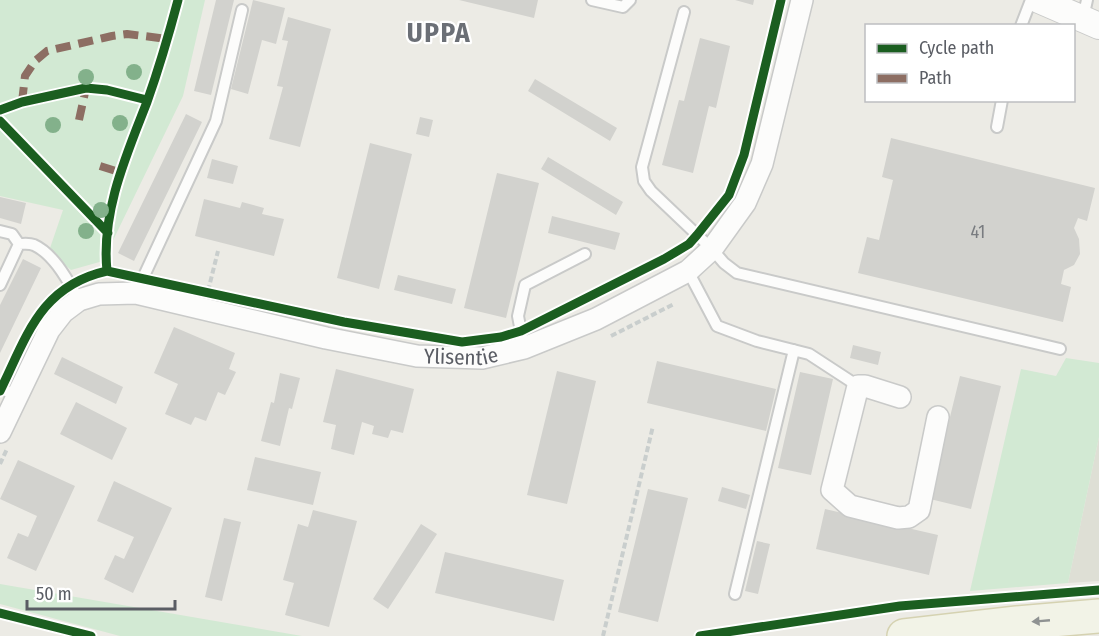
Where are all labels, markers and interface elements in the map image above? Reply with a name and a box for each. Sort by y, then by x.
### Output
district label: UPPA [407,17,471,49]
legend [865,24,1075,102]
text: Cycle path [919,37,994,59]
text: Path [919,67,952,89]
house number: 41 [971,221,985,243]
street label: Ylisentie [424,342,501,371]
scale bar [27,573,176,611]
text: 50 m [36,583,72,605]
one-way arrow [1031,616,1050,626]

